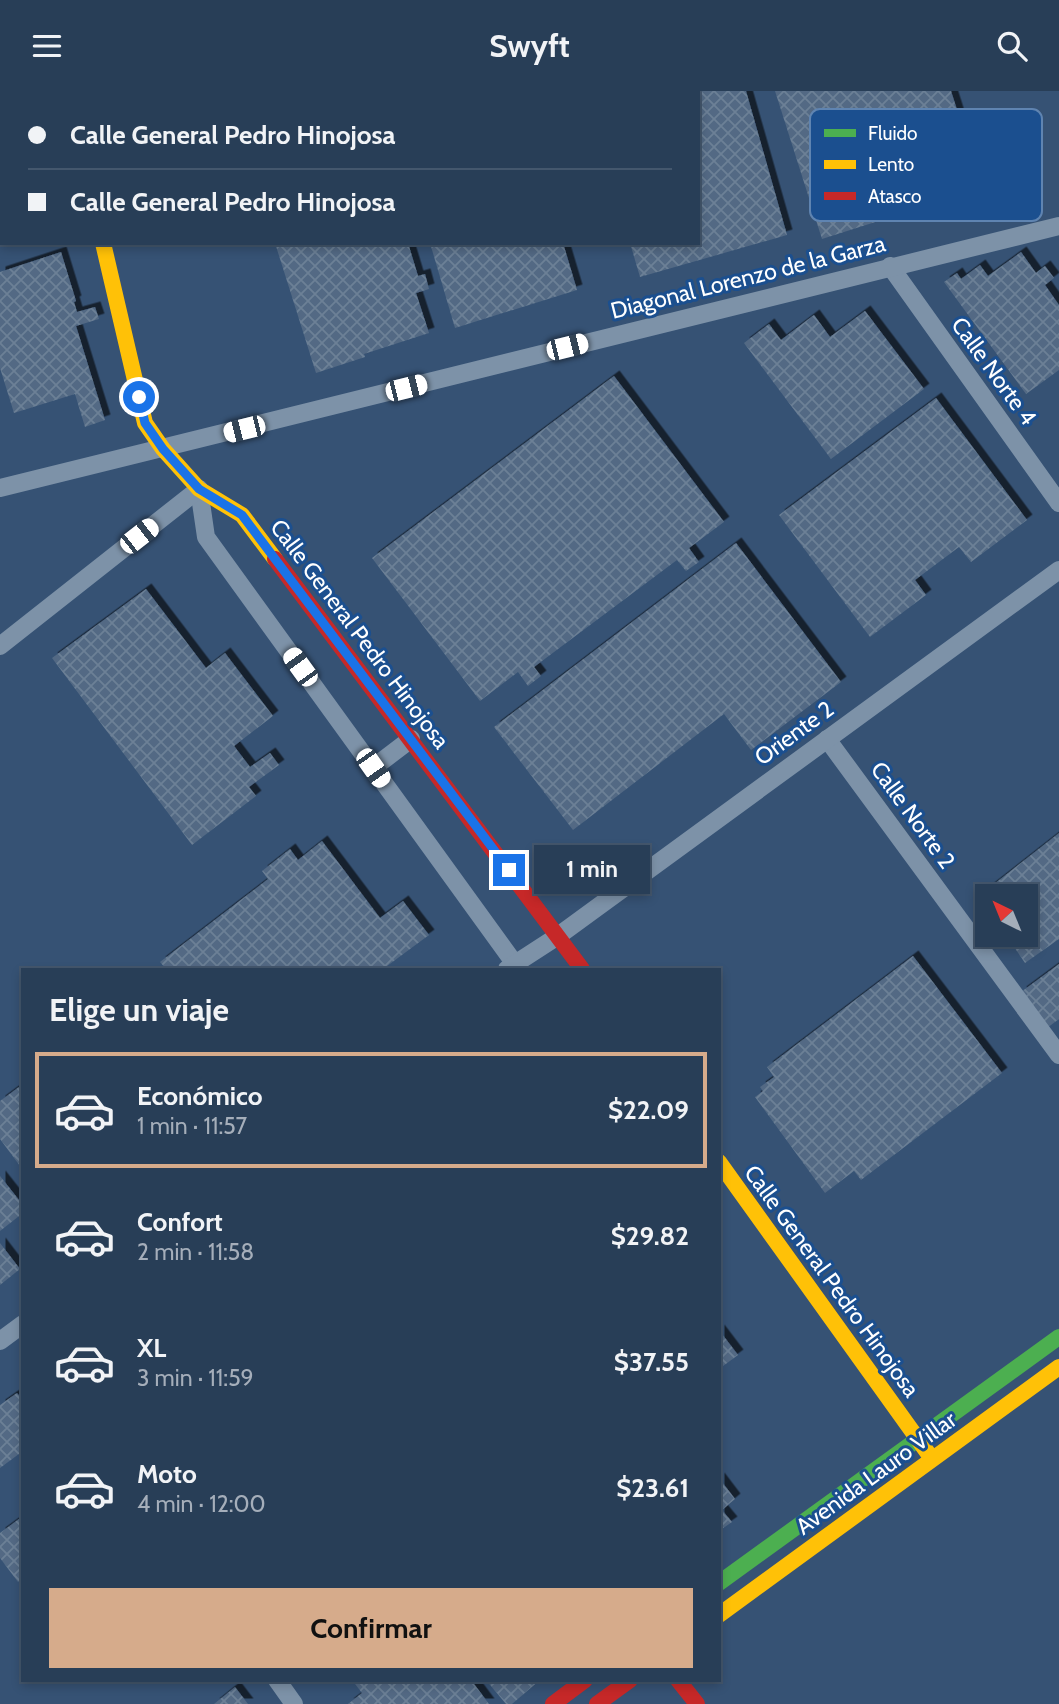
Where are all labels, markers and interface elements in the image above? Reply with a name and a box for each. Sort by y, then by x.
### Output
text: Swyft [489,26,570,65]
icon: menu [28,27,66,65]
icon: search [993,27,1031,65]
legend [810,109,1042,221]
text: Calle General Pedro Hinojosa [70,119,396,151]
text: Fluido [868,122,917,145]
text: Lento [868,153,914,176]
text: Atasco [868,185,922,208]
text: Calle General Pedro Hinojosa [70,186,396,218]
street label: Diagonal Lorenzo de la Garza [608,229,888,325]
street label: Calle Norte 4 [945,312,1043,430]
car [545,332,590,362]
car [384,373,429,403]
route start [123,381,155,413]
car [222,414,267,444]
street label: Calle General Pedro Hinojosa [265,514,455,754]
car [116,515,163,557]
car [280,644,321,690]
street label: Oriente 2 [749,695,839,771]
car [353,745,394,791]
street label: Calle Norte 2 [865,756,961,874]
callout: 1 min [534,845,649,895]
route end [493,854,525,886]
text: 1 min [566,855,618,883]
north arrow [975,884,1038,947]
map controls [975,884,1038,947]
text: Elige un viaje [49,990,229,1029]
icon: car [53,1079,116,1142]
text: Económico [137,1080,263,1112]
text: $22.09 [608,1094,689,1126]
text: 1 min · 11:57 [137,1112,247,1140]
street label: Calle General Pedro Hinojosa [738,1159,926,1403]
icon: car [53,1205,116,1268]
text: Confort [137,1206,223,1238]
text: $29.82 [611,1220,689,1252]
text: 2 min · 11:58 [137,1238,254,1266]
icon: car [53,1331,116,1394]
text: XL [137,1332,166,1364]
text: $37.55 [614,1346,689,1378]
text: 3 min · 11:59 [137,1364,254,1392]
street label: Avenida Lauro Villar [790,1405,962,1541]
icon: car [53,1457,116,1520]
text: Moto [137,1458,197,1490]
text: $23.61 [616,1472,689,1504]
text: 4 min · 12:00 [137,1490,266,1518]
button: Confirmar [49,1588,693,1668]

